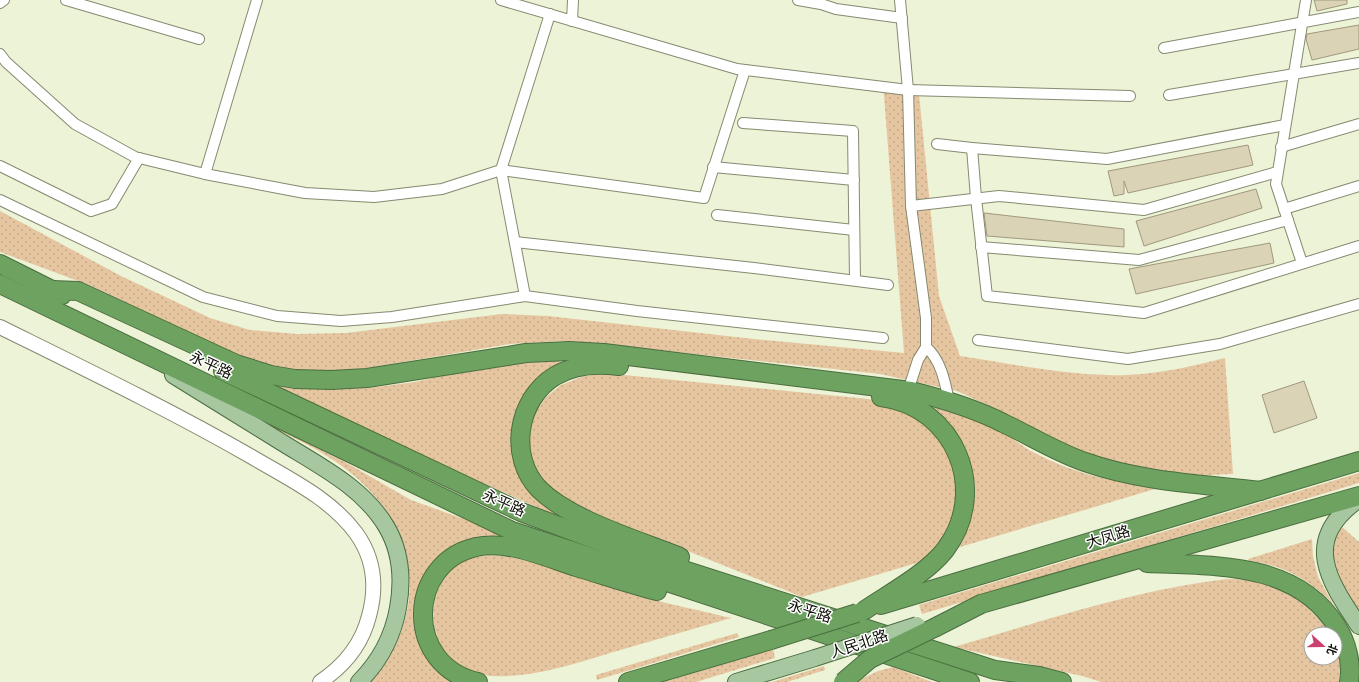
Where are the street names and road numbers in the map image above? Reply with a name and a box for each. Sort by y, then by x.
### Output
street label: 永平路 [187,347,235,383]
street label: 永平路 [480,486,528,520]
street label: 大凤路 [1084,522,1132,552]
street label: 永平路 [786,595,834,627]
street label: 人民北路 [828,626,890,662]

